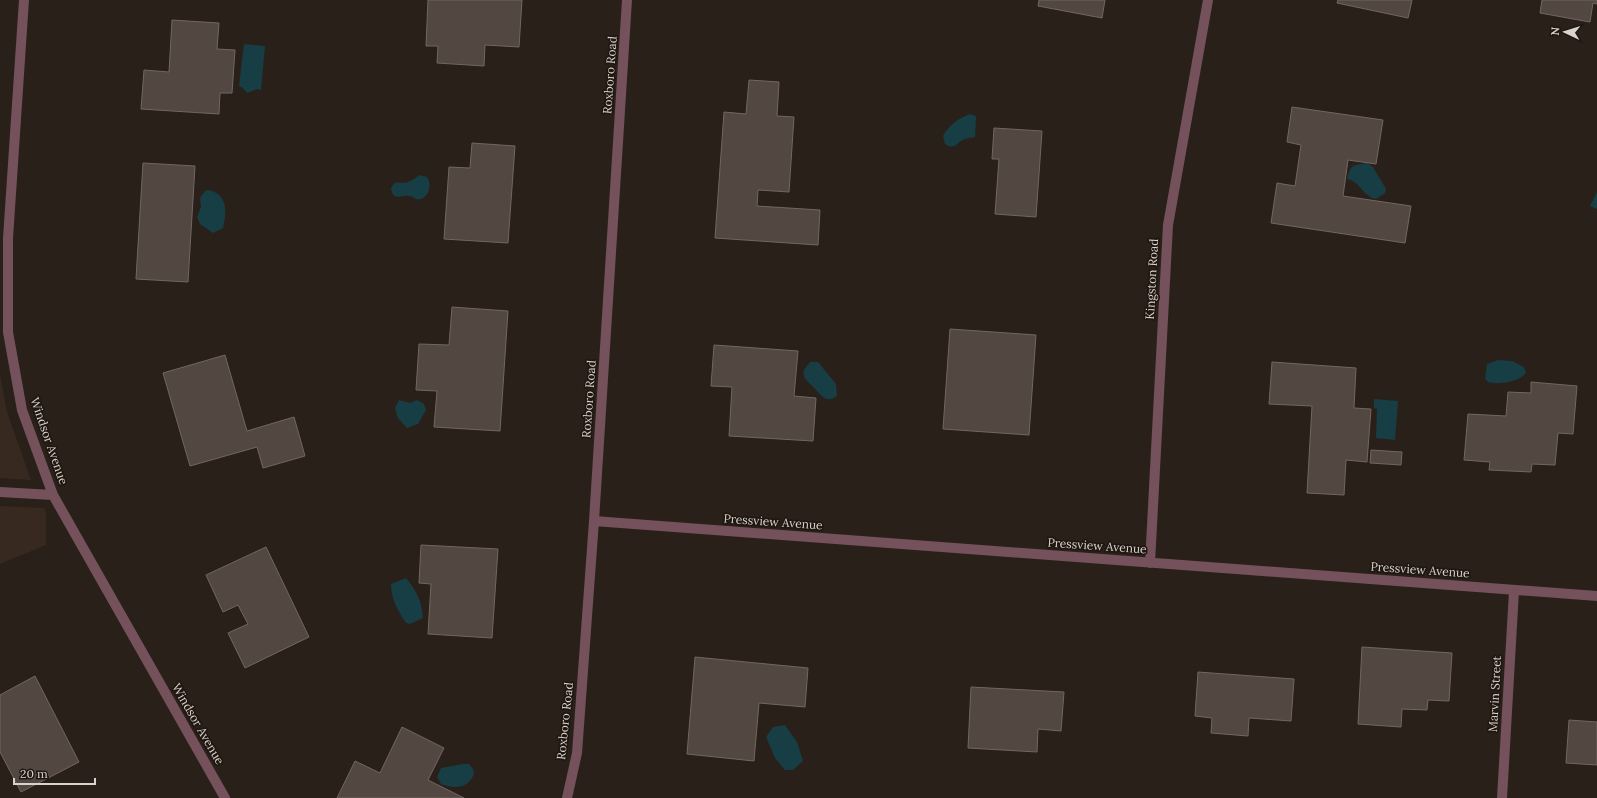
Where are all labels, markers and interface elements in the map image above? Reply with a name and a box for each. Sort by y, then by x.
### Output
north arrow [1545,12,1585,52]
text: N [1548,26,1562,36]
street label: Roxboro Road [599,36,620,114]
street label: Kingston Road [1142,238,1161,320]
street label: Roxboro Road [578,360,599,438]
street label: Windsor Avenue [28,395,72,487]
street label: Pressview Avenue [723,511,824,532]
street label: Pressview Avenue [1047,535,1148,556]
street label: Pressview Avenue [1370,559,1471,580]
street label: Marvin Street [1485,655,1504,733]
street label: Windsor Avenue [169,680,228,767]
street label: Roxboro Road [553,681,576,760]
scale bar [14,760,95,786]
text: 20 m [20,766,48,781]

